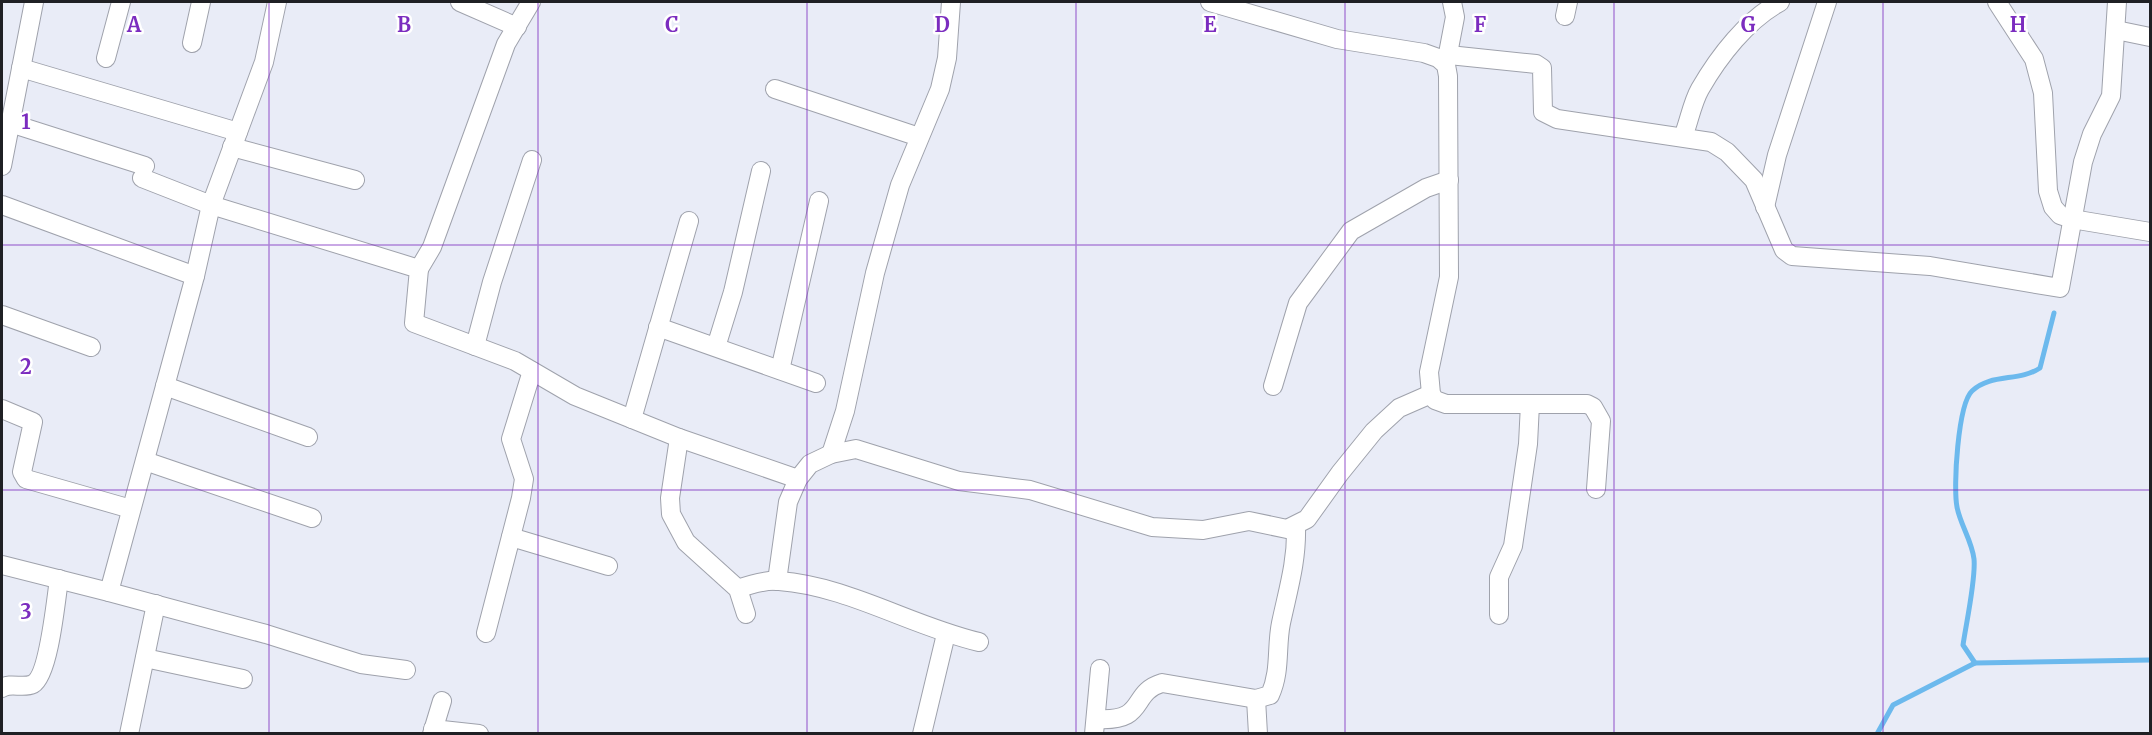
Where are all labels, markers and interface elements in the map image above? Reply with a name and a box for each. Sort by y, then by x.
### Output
text: A [126,12,142,37]
text: B [397,12,411,37]
text: C [665,12,679,37]
text: D [934,12,950,37]
text: E [1203,12,1217,37]
text: F [1474,12,1487,37]
text: G [1741,12,1756,37]
text: H [2010,12,2026,37]
text: 1 [21,109,31,134]
text: 2 [20,354,32,379]
text: 3 [20,599,32,624]

